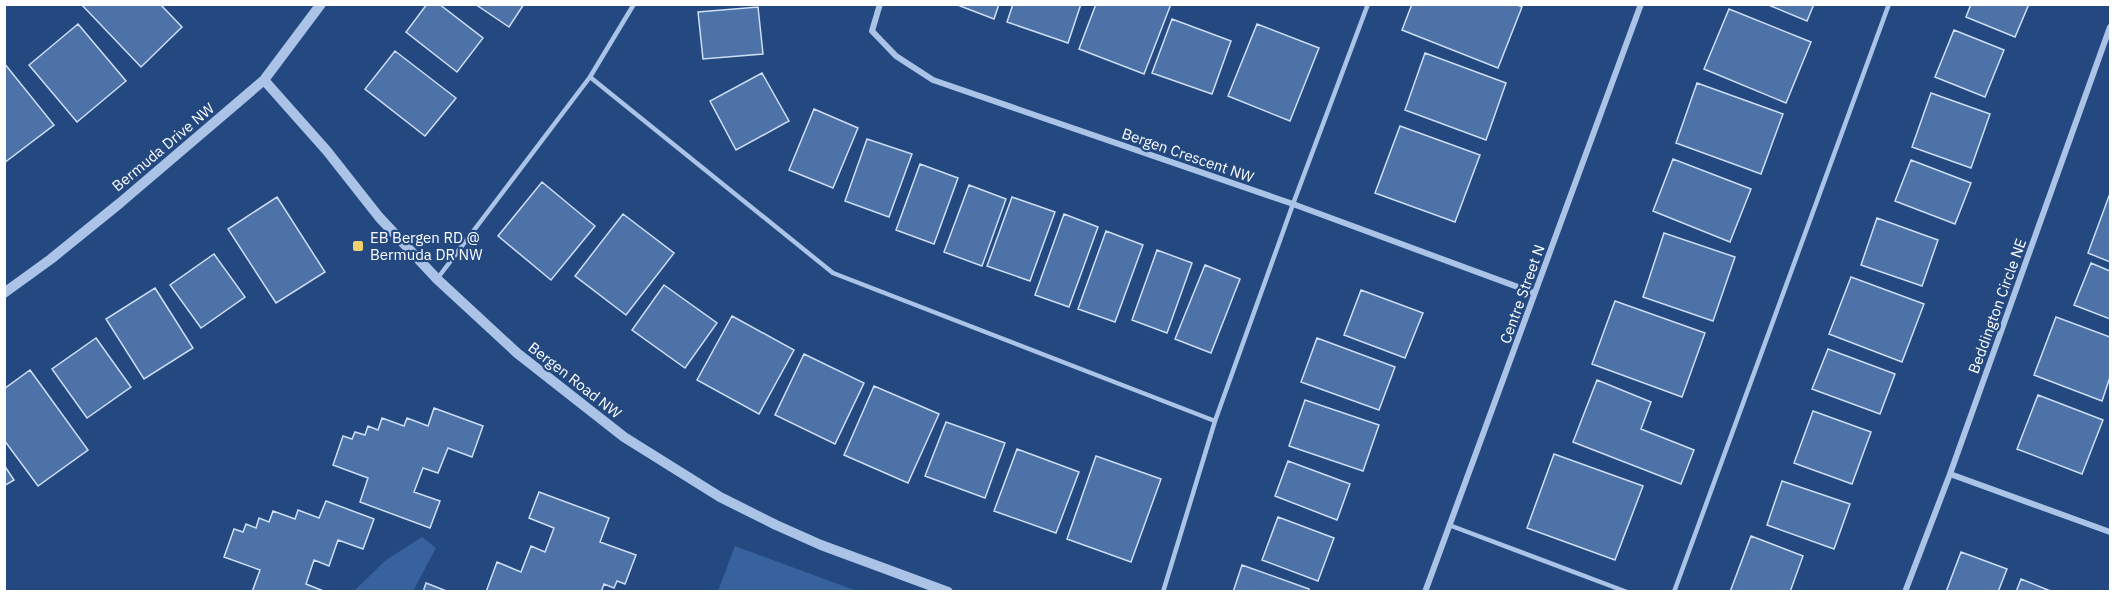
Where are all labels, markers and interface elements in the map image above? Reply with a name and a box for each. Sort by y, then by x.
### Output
street label: Bermuda Drive NW [108,98,219,195]
street label: Bergen Crescent NW [1119,123,1257,187]
place label: EB Bergen RD @ Bermuda DR NW [370,228,483,264]
street label: Beddington Circle NE [1964,236,2030,376]
marker: EB Bergen RD @ Bermuda DR NW [351,239,365,253]
street label: Centre Street N [1495,242,1549,346]
street label: Bergen Road NW [525,338,626,423]

